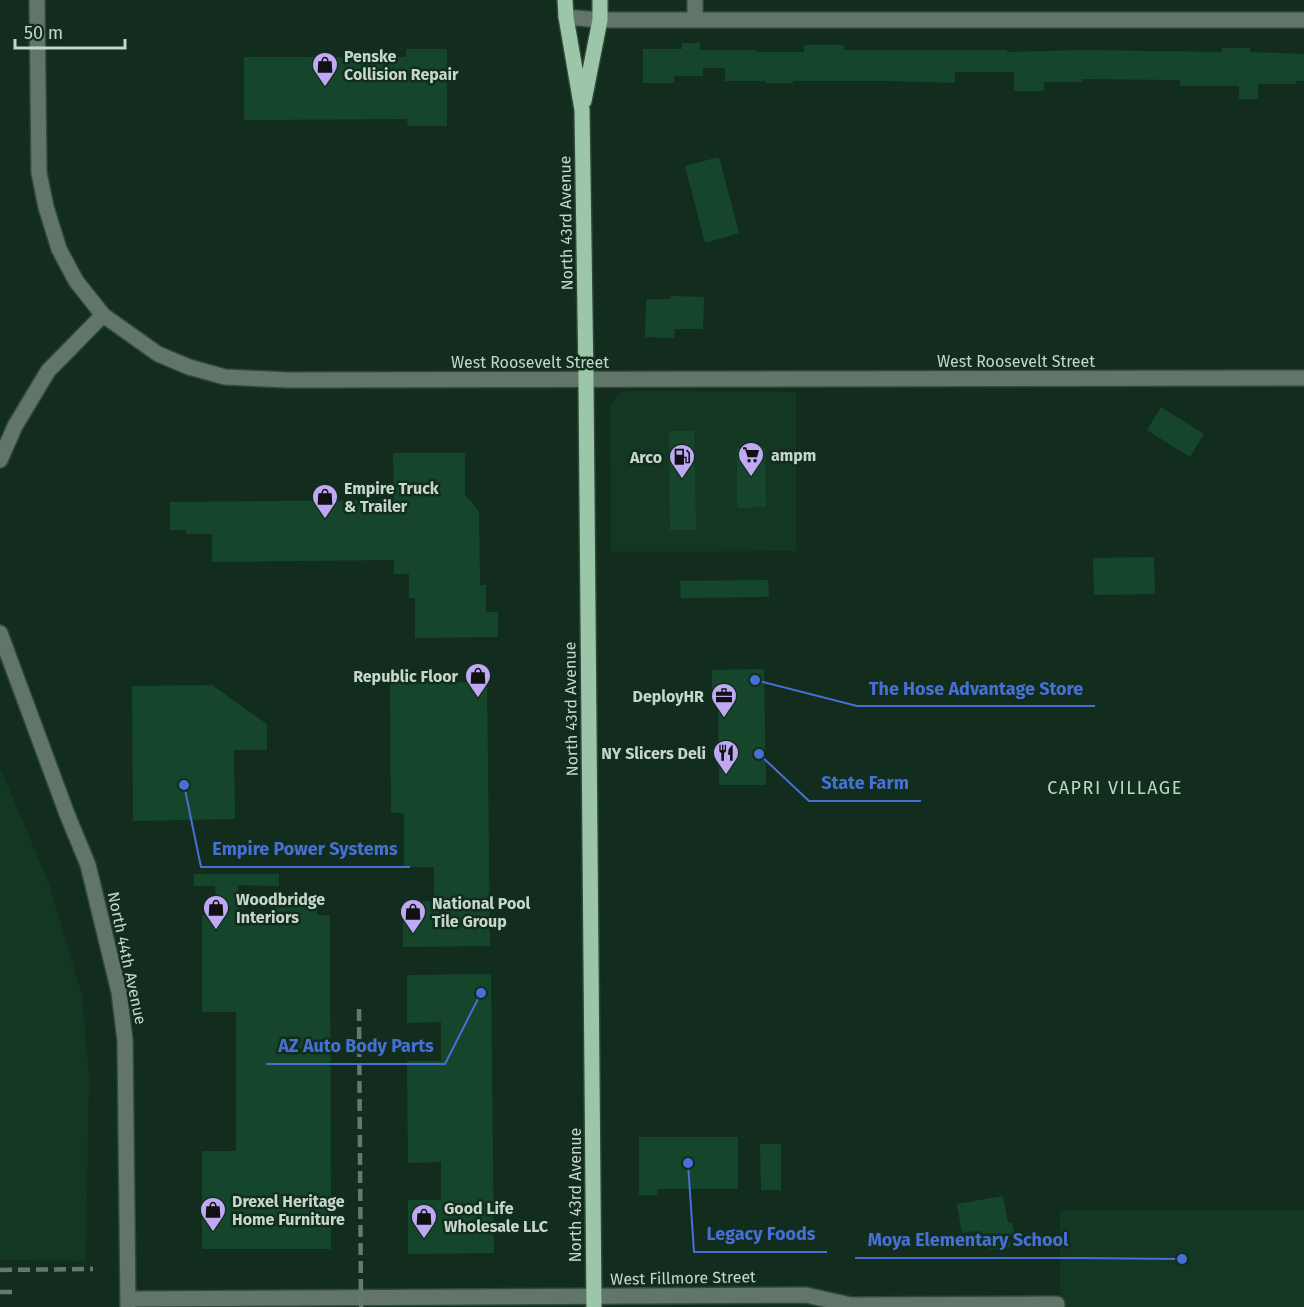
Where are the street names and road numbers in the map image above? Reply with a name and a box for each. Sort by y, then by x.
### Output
street label: North 43rd Avenue [555,156,577,290]
street label: West Roosevelt Street [937,352,1095,371]
street label: West Roosevelt Street [451,353,609,372]
street label: North 43rd Avenue [560,642,582,776]
street label: North 44th Avenue [104,890,150,1026]
street label: North 43rd Avenue [566,1128,585,1262]
street label: West Fillmore Street [610,1267,756,1289]

